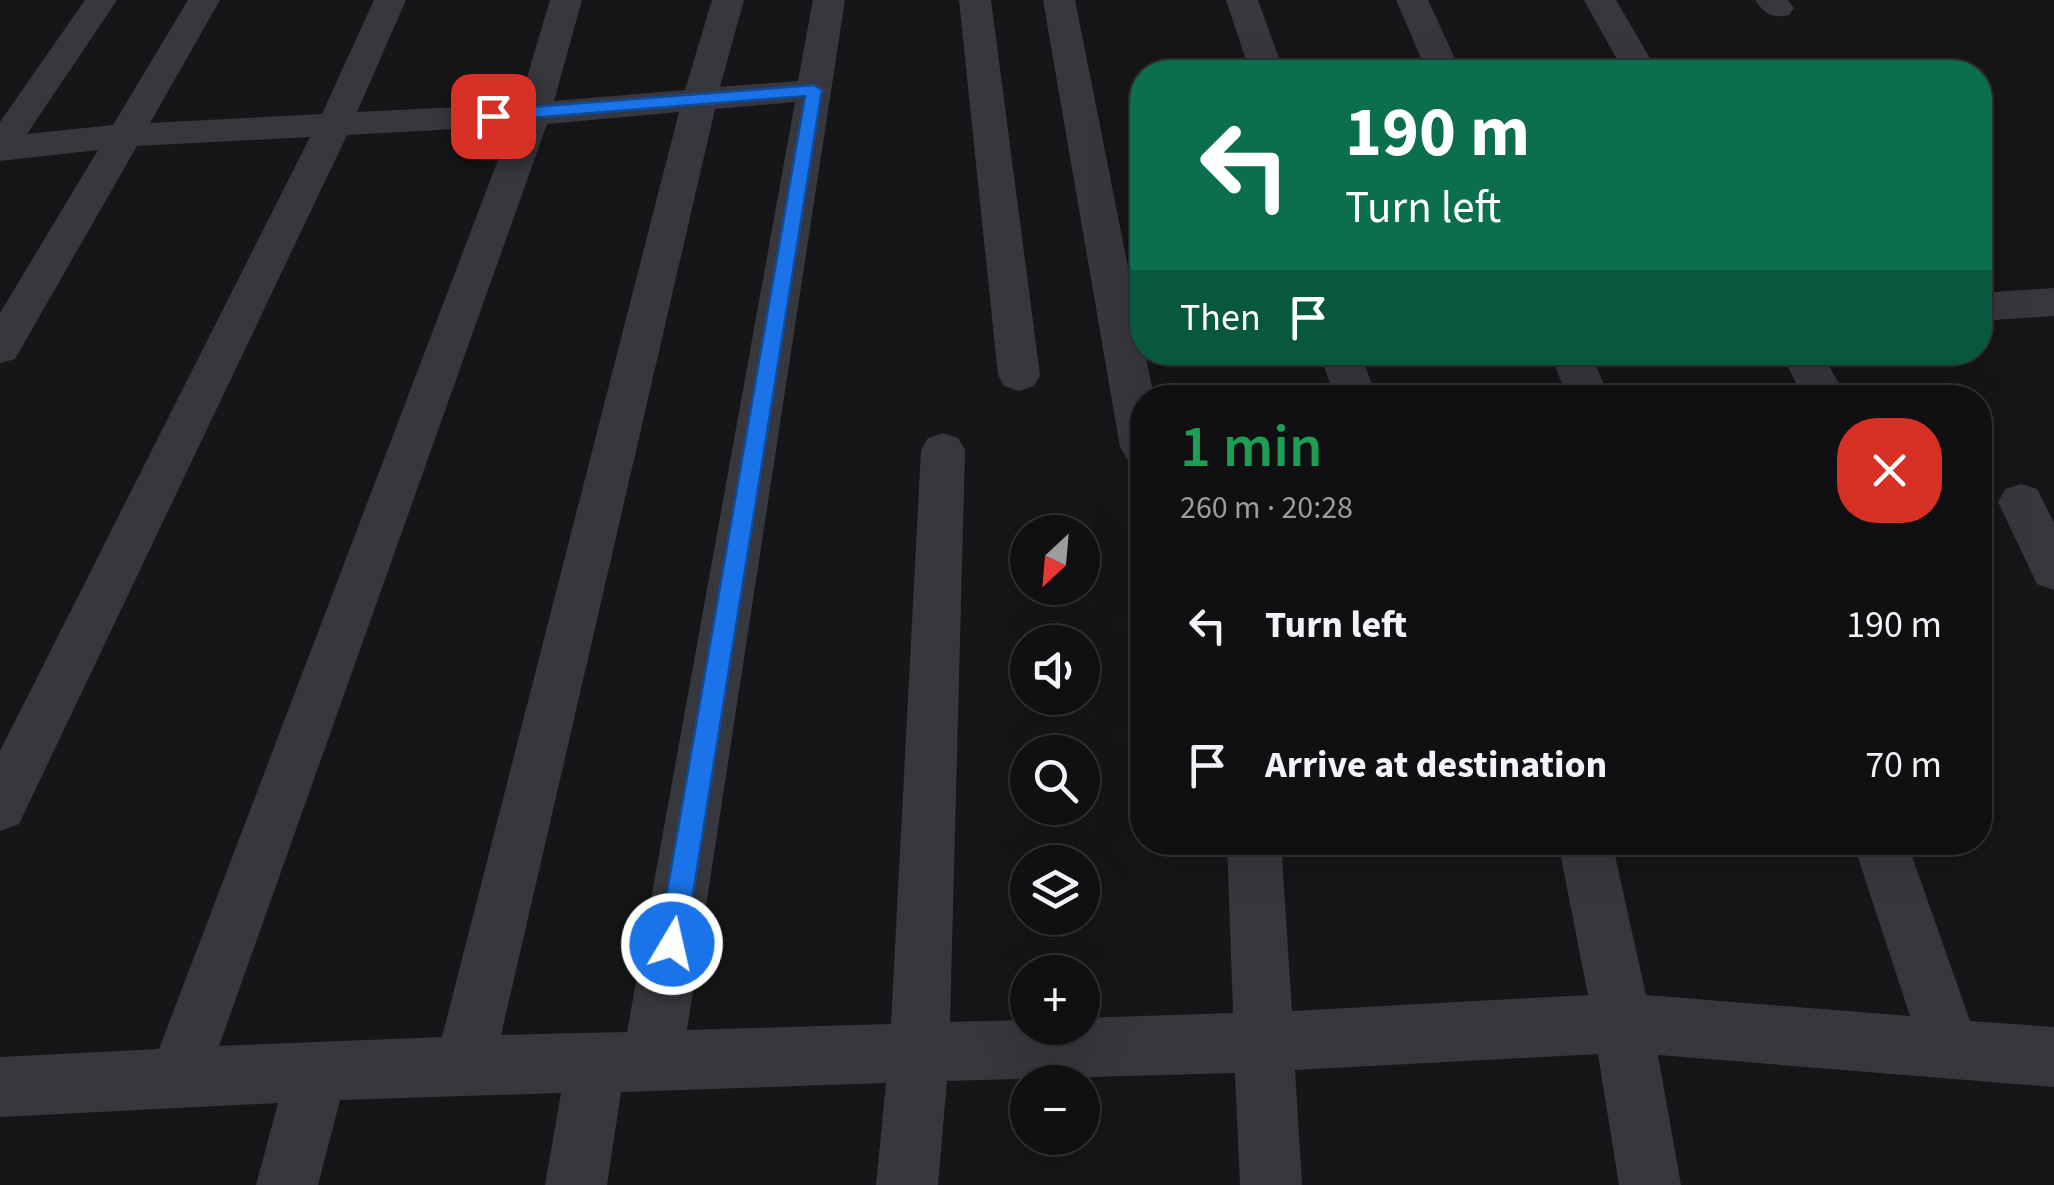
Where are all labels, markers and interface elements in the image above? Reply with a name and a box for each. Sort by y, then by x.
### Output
pin [451,74,536,159]
text: 190 m [1345,83,1530,183]
icon: arrive [466,89,521,144]
icon: left [1180,100,1310,230]
text: Turn left [1345,176,1501,240]
icon: arrive [1281,290,1336,345]
text: Then [1180,291,1261,345]
text: 1 min [1180,405,1323,490]
button: close [1837,418,1942,523]
text: 260 m · 20:28 [1180,485,1353,531]
north arrow [1010,515,1100,605]
map controls [1010,515,1100,1155]
icon: left [1180,598,1235,653]
text: Turn left [1265,598,1407,652]
text: 190 m [1846,598,1942,652]
button: sound [1010,625,1100,715]
button: search [1010,735,1100,825]
icon: arrive [1180,738,1235,793]
text: Arrive at destination [1265,738,1607,792]
text: 70 m [1865,738,1942,792]
button: layers [1010,845,1100,935]
position arrow [620,892,724,996]
button: + [1010,955,1100,1045]
button: − [1010,1065,1100,1155]

